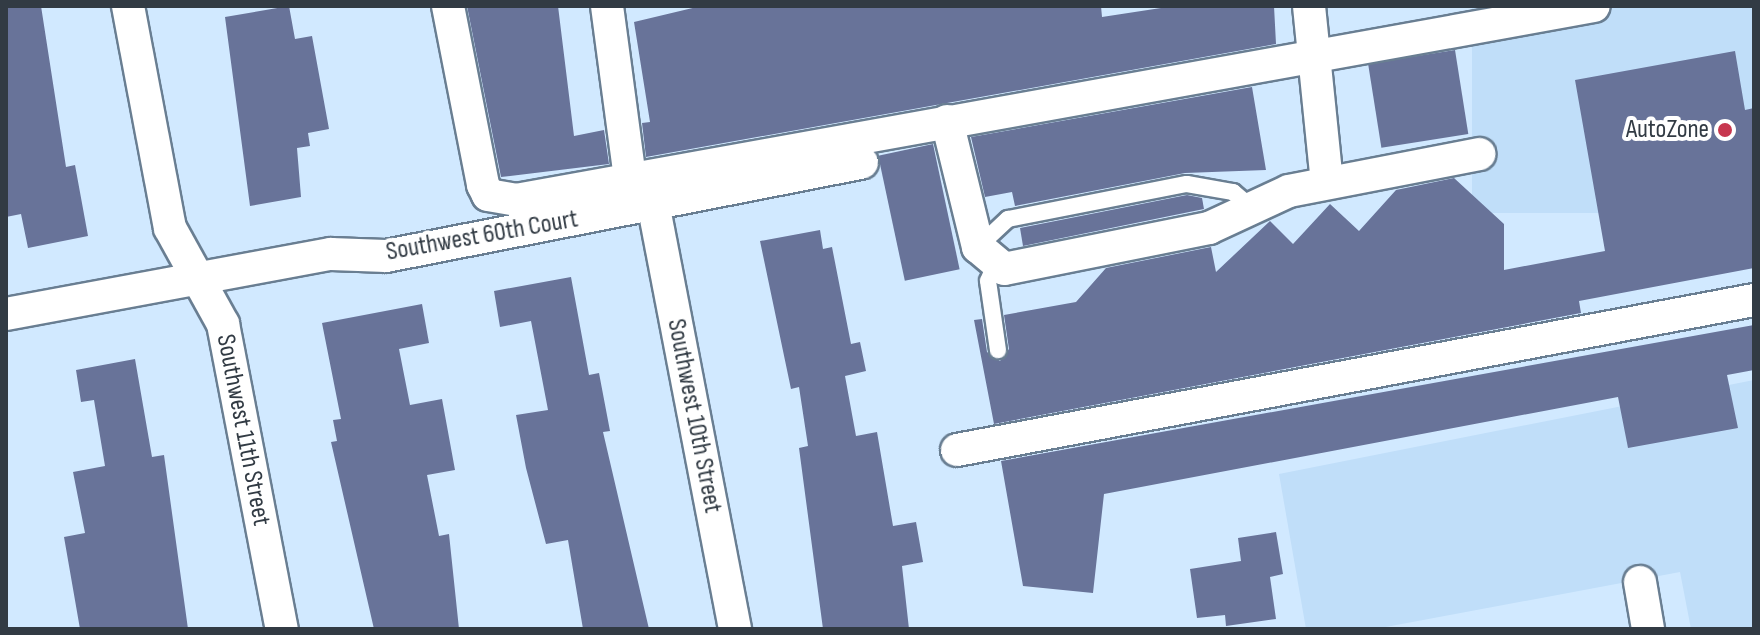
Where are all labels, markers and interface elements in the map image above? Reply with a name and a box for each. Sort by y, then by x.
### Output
place label: AutoZone [1626,114,1709,146]
marker: AutoZone [1716,121,1734,139]
street label: Southwest 60th Court [384,204,580,268]
street label: Southwest 10th Street [660,316,728,516]
street label: Southwest 11th Street [209,332,277,528]

